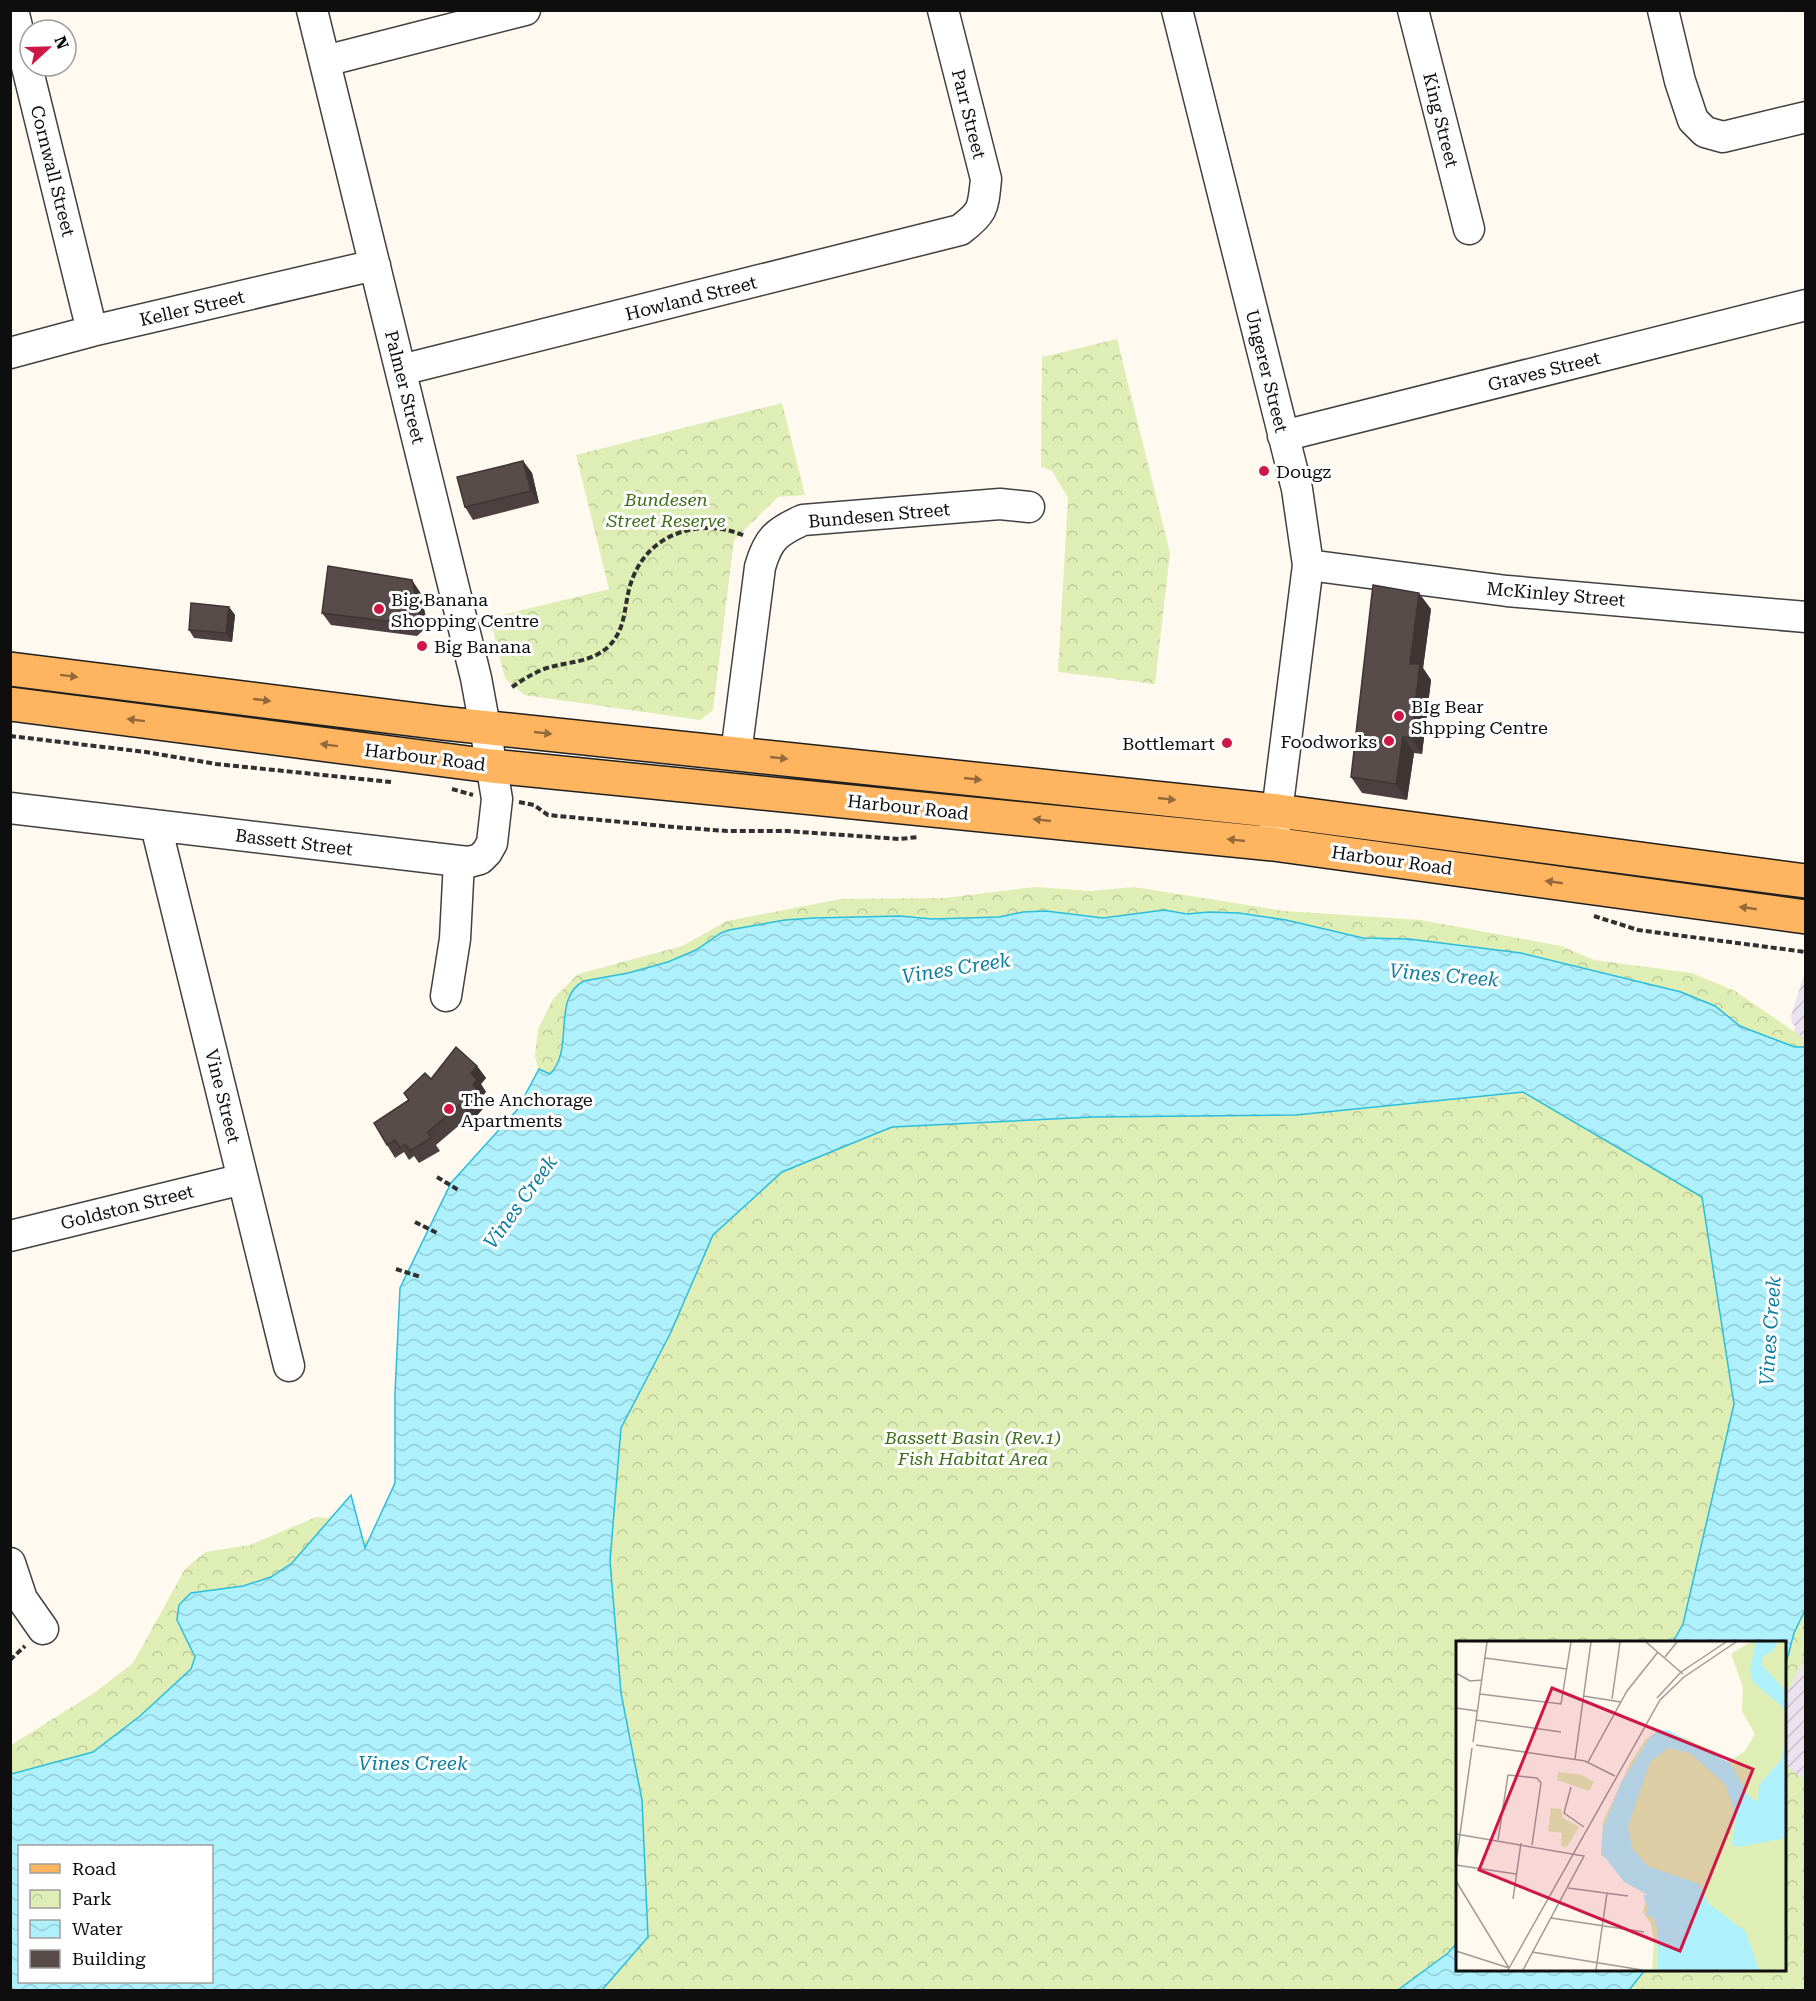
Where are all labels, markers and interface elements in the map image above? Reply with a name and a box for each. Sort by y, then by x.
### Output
north arrow [18,18,78,78]
text: N [50,33,73,52]
street label: Parr Street [948,67,990,161]
street label: King Street [1419,70,1463,170]
street label: Cornwall Street [27,103,80,239]
street label: Howland Street [623,271,759,325]
street label: Keller Street [137,286,247,330]
street label: Ungerer Street [1242,307,1292,435]
street label: Palmer Street [381,328,429,446]
street label: Graves Street [1486,347,1603,395]
place label: Dougz [1276,461,1332,482]
marker: Dougz [1257,464,1271,478]
park label: Bundesen Street Reserve [605,489,726,531]
street label: Bundesen Street [807,498,951,532]
street label: McKinley Street [1486,577,1627,611]
place label: Big Banana Shopping Centre [391,589,539,631]
marker: Big Banana Shopping Centre [372,602,386,616]
place label: Big Banana [434,636,531,657]
marker: Big Banana [415,639,429,653]
one-way arrow [59,671,78,681]
one-way arrow [253,696,272,705]
place label: BIg Bear Shpping Centre [1411,696,1548,738]
marker: BIg Bear Shpping Centre [1392,709,1406,723]
one-way arrow [126,716,145,725]
one-way arrow [534,728,553,738]
place label: Foodworks [1281,731,1377,752]
place label: Bottlemart [1122,733,1215,754]
marker: Foodworks [1382,734,1396,748]
marker: Bottlemart [1220,736,1234,750]
street label: Harbour Road [363,739,487,775]
one-way arrow [320,740,339,750]
one-way arrow [769,753,788,763]
one-way arrow [963,774,982,784]
street label: Harbour Road [846,790,970,824]
one-way arrow [1157,794,1176,804]
one-way arrow [1033,815,1052,825]
street label: Bassett Street [234,824,354,860]
one-way arrow [1227,835,1246,845]
street label: Harbour Road [1330,841,1454,879]
one-way arrow [1545,877,1564,887]
one-way arrow [1738,904,1757,913]
water label: Vines Creek [900,948,1012,988]
water label: Vines Creek [1388,958,1500,992]
street label: Vine Street [201,1047,245,1145]
place label: The Anchorage Apartments [461,1089,593,1131]
marker: The Anchorage Apartments [442,1102,456,1116]
water label: Vines Creek [478,1150,562,1253]
street label: Goldston Street [58,1180,196,1234]
water label: Vines Creek [1754,1275,1786,1387]
park label: Bassett Basin (Rev.1) Fish Habitat Area [884,1427,1061,1469]
inset map [1456,1641,1786,1971]
water label: Vines Creek [358,1751,468,1775]
legend [18,1845,213,1983]
text: Road [72,1858,117,1879]
text: Park [72,1888,112,1909]
text: Water [72,1918,123,1939]
text: Building [72,1948,146,1969]

